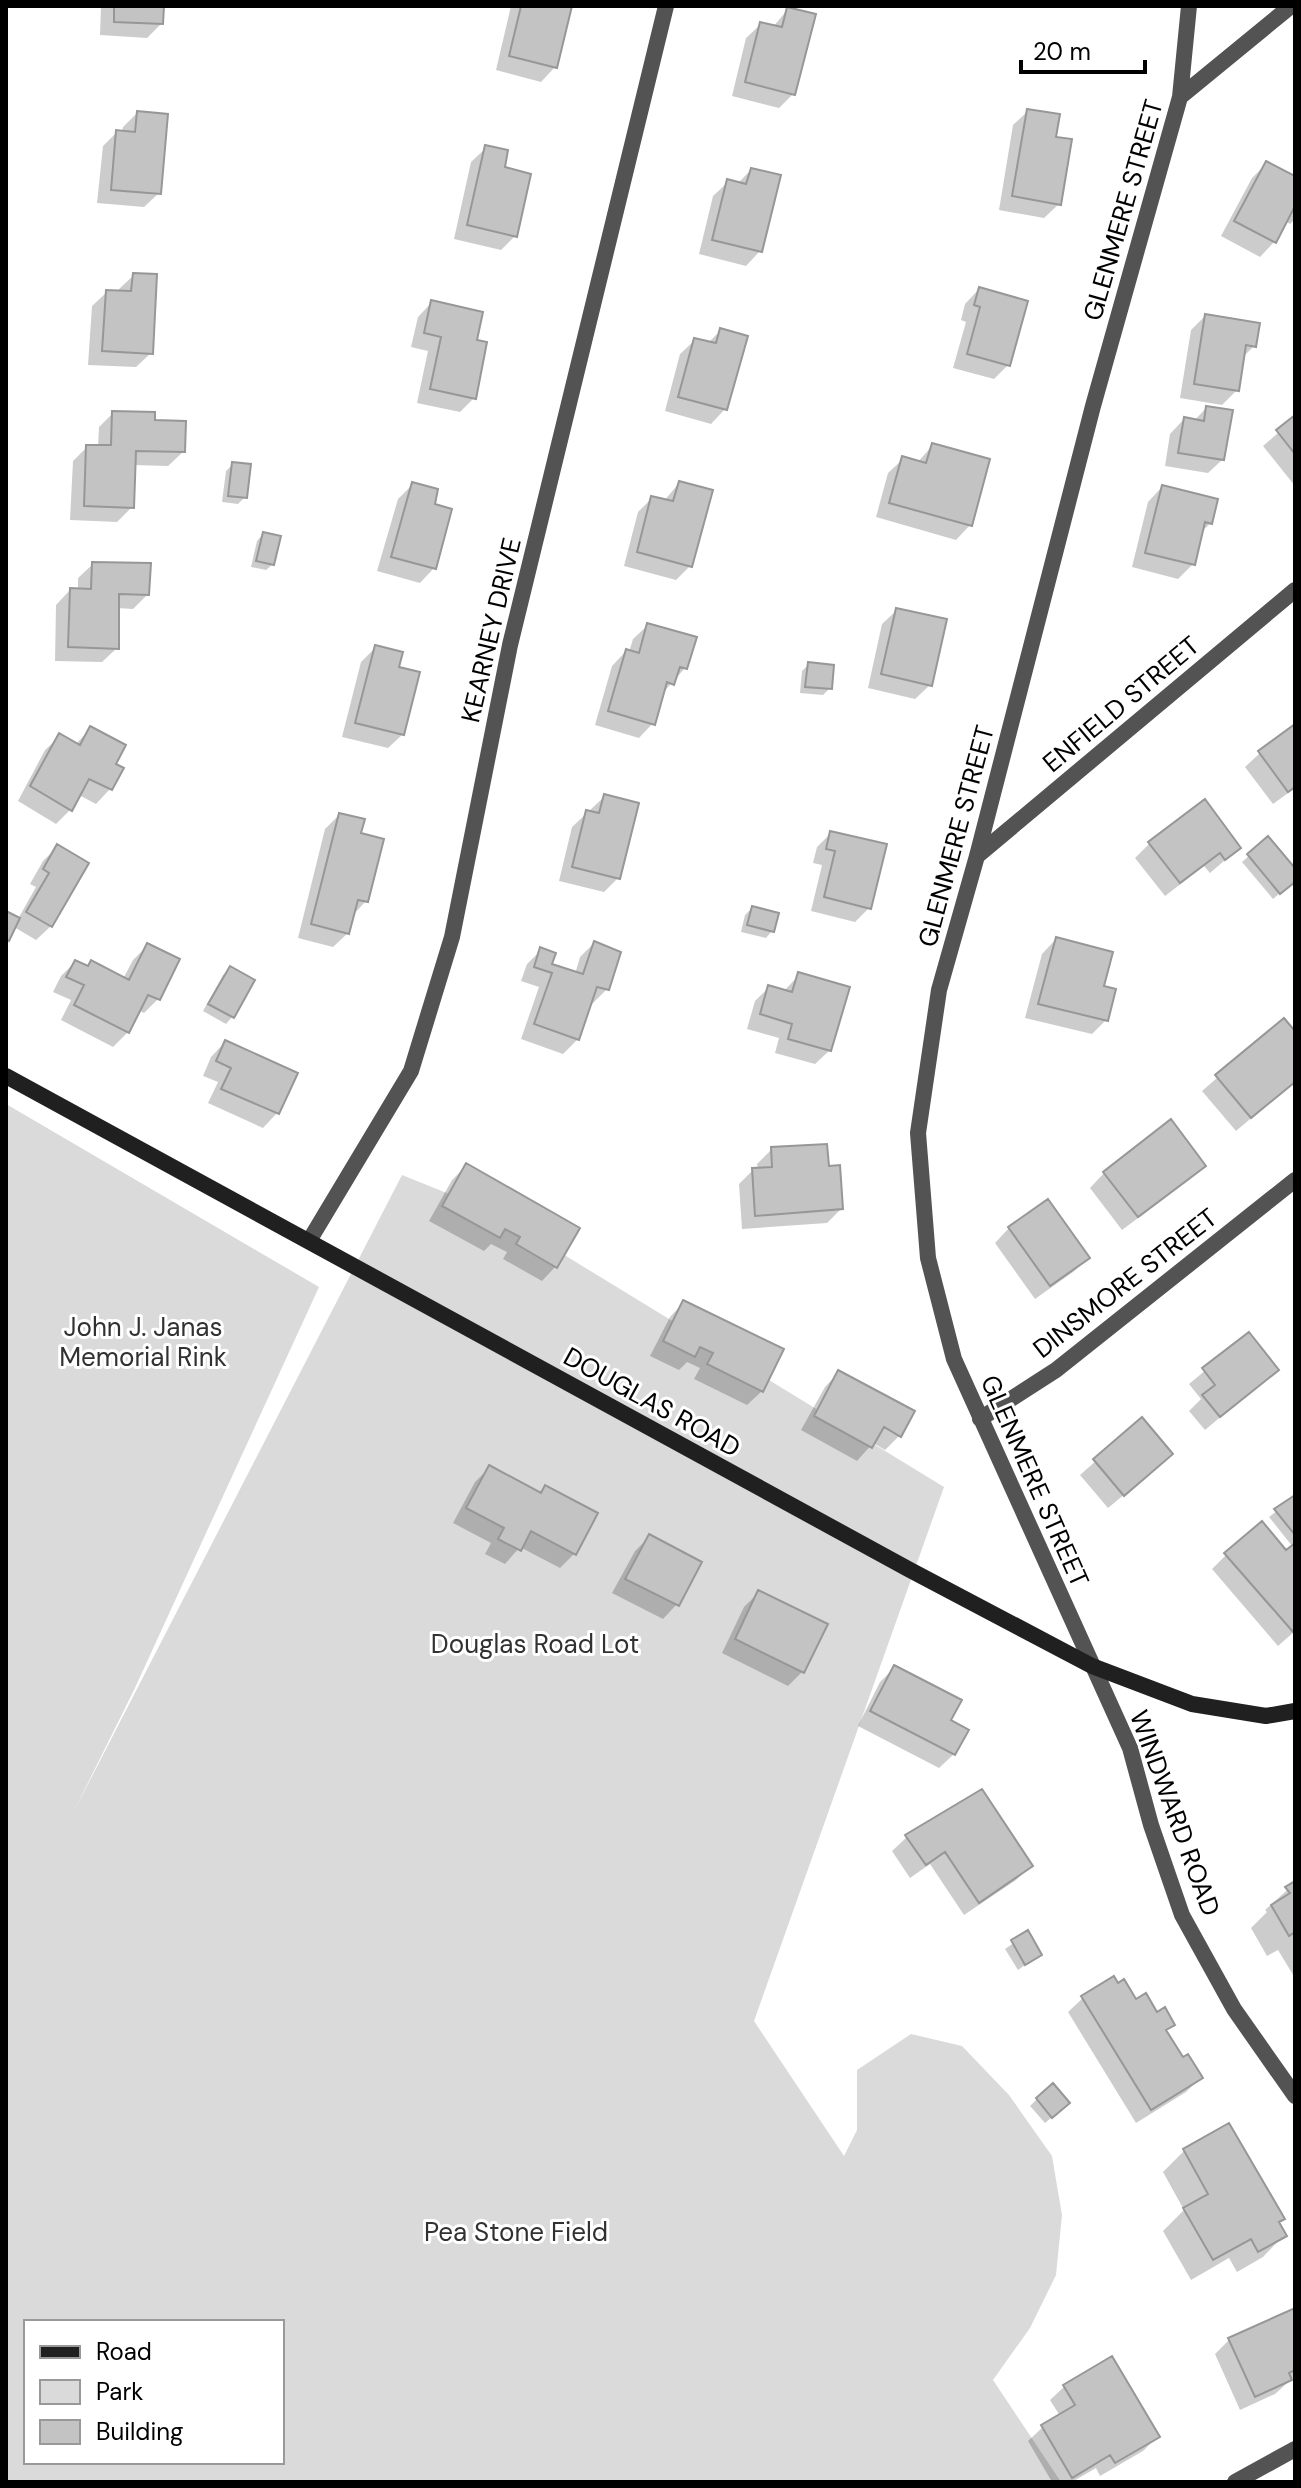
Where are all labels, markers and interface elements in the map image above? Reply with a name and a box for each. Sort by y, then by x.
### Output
scale bar [1021,24,1145,74]
text: 20 m [1033,36,1091,67]
street label: GLENMERE STREET [1075,96,1171,324]
street label: KEARNEY DRIVE [453,534,529,726]
street label: ENFIELD STREET [1036,628,1206,780]
street label: GLENMERE STREET [910,721,1002,951]
street label: DINSMORE STREET [1026,1200,1224,1366]
park label: John J. Janas Memorial Rink [59,1310,227,1374]
street label: DOUGLAS ROAD [558,1339,746,1465]
street label: GLENMERE STREET [973,1370,1097,1592]
park label: Douglas Road Lot [431,1627,639,1661]
street label: WINDWARD ROAD [1122,1705,1228,1921]
park label: Pea Stone Field [424,2215,608,2249]
legend [24,2320,284,2464]
text: Road [96,2336,152,2367]
text: Park [96,2376,143,2407]
text: Building [96,2416,183,2447]

